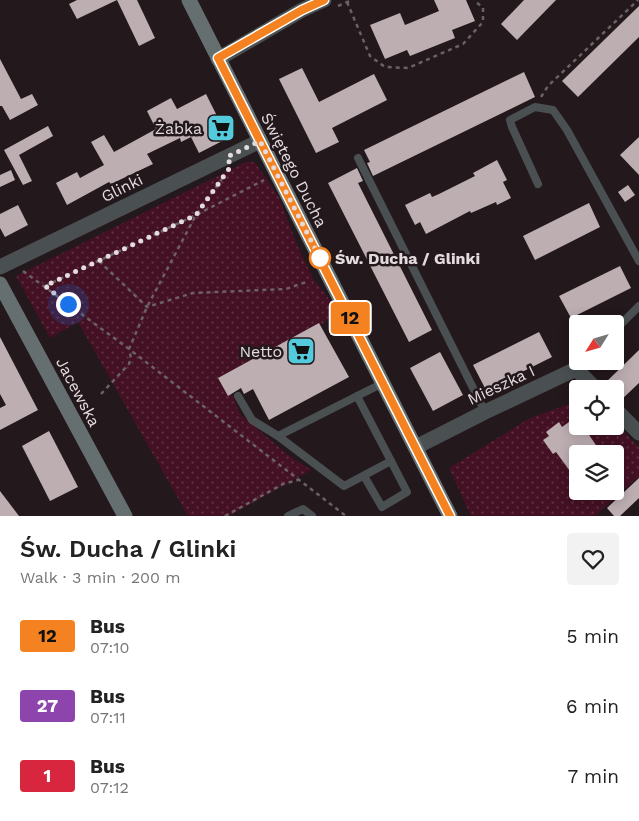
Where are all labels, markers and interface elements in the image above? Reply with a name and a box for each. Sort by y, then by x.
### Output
street label: Świętego Ducha [257,110,331,230]
supermarket icon: Żabka [206,113,236,143]
place label: Żabka [155,119,202,138]
street label: Glinki [98,170,146,206]
marker: Św. Ducha / Glinki [309,247,331,269]
place label: Św. Ducha / Glinki [335,249,480,268]
your location [56,292,81,317]
line badge: 12 [328,302,372,334]
text: 12 [341,307,359,328]
north arrow [569,315,624,370]
map controls [569,315,624,500]
supermarket icon: Netto [286,336,316,366]
place label: Netto [239,342,282,361]
street label: Jacewska [52,354,104,430]
street label: Mieszka I [464,361,538,409]
button: locate [569,380,624,435]
button: layers [569,445,624,500]
button: heart [567,533,619,585]
text: Św. Ducha / Glinki [20,535,236,563]
text: Walk · 3 min · 200 m [20,568,181,587]
text: Bus [90,615,125,638]
text: 12 [38,625,57,646]
text: 5 min [567,625,619,648]
text: 07:10 [90,638,130,657]
text: Bus [90,685,125,708]
text: 27 [37,695,58,716]
text: 6 min [566,695,619,718]
text: 07:11 [90,708,126,727]
text: Bus [90,755,125,778]
text: 1 [44,765,51,786]
text: 7 min [568,765,619,788]
text: 07:12 [90,778,129,797]

